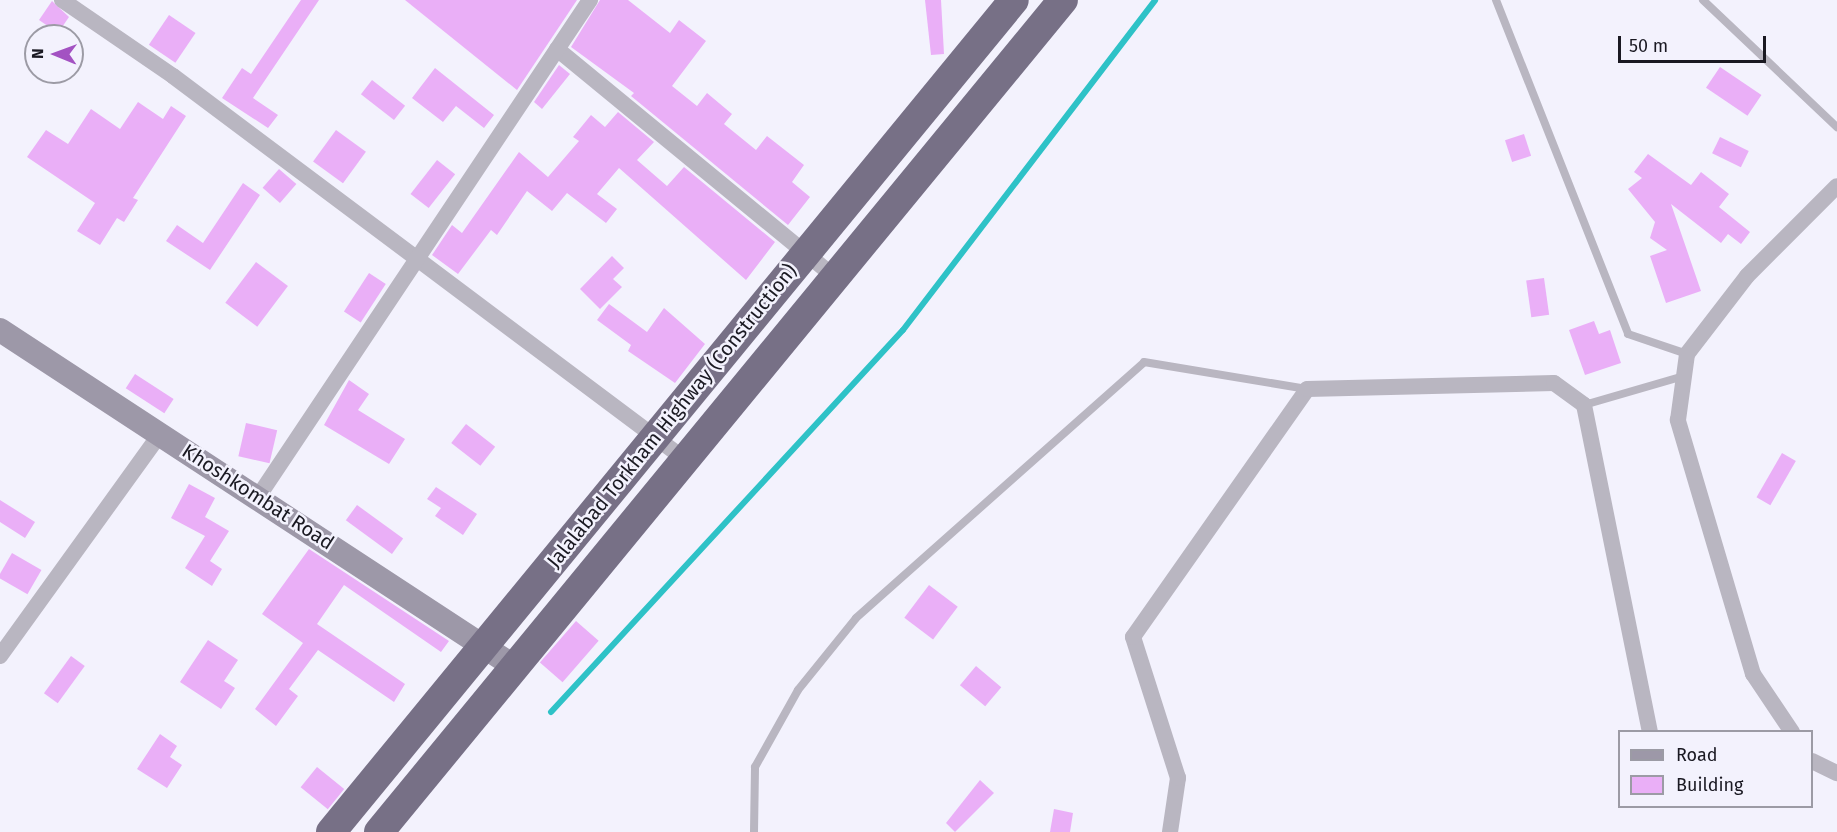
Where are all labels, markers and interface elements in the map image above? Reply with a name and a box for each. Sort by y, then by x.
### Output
north arrow [24,24,84,84]
scale bar [1621,24,1770,62]
text: 50 m [1629,35,1668,57]
text: N [28,48,47,59]
street label: Jalalabad Torkham Highway (Construction) [542,259,802,573]
street label: Khoshkombat Road [178,439,338,555]
legend [1618,730,1813,808]
text: Road [1676,744,1718,766]
text: Building [1676,774,1743,796]

